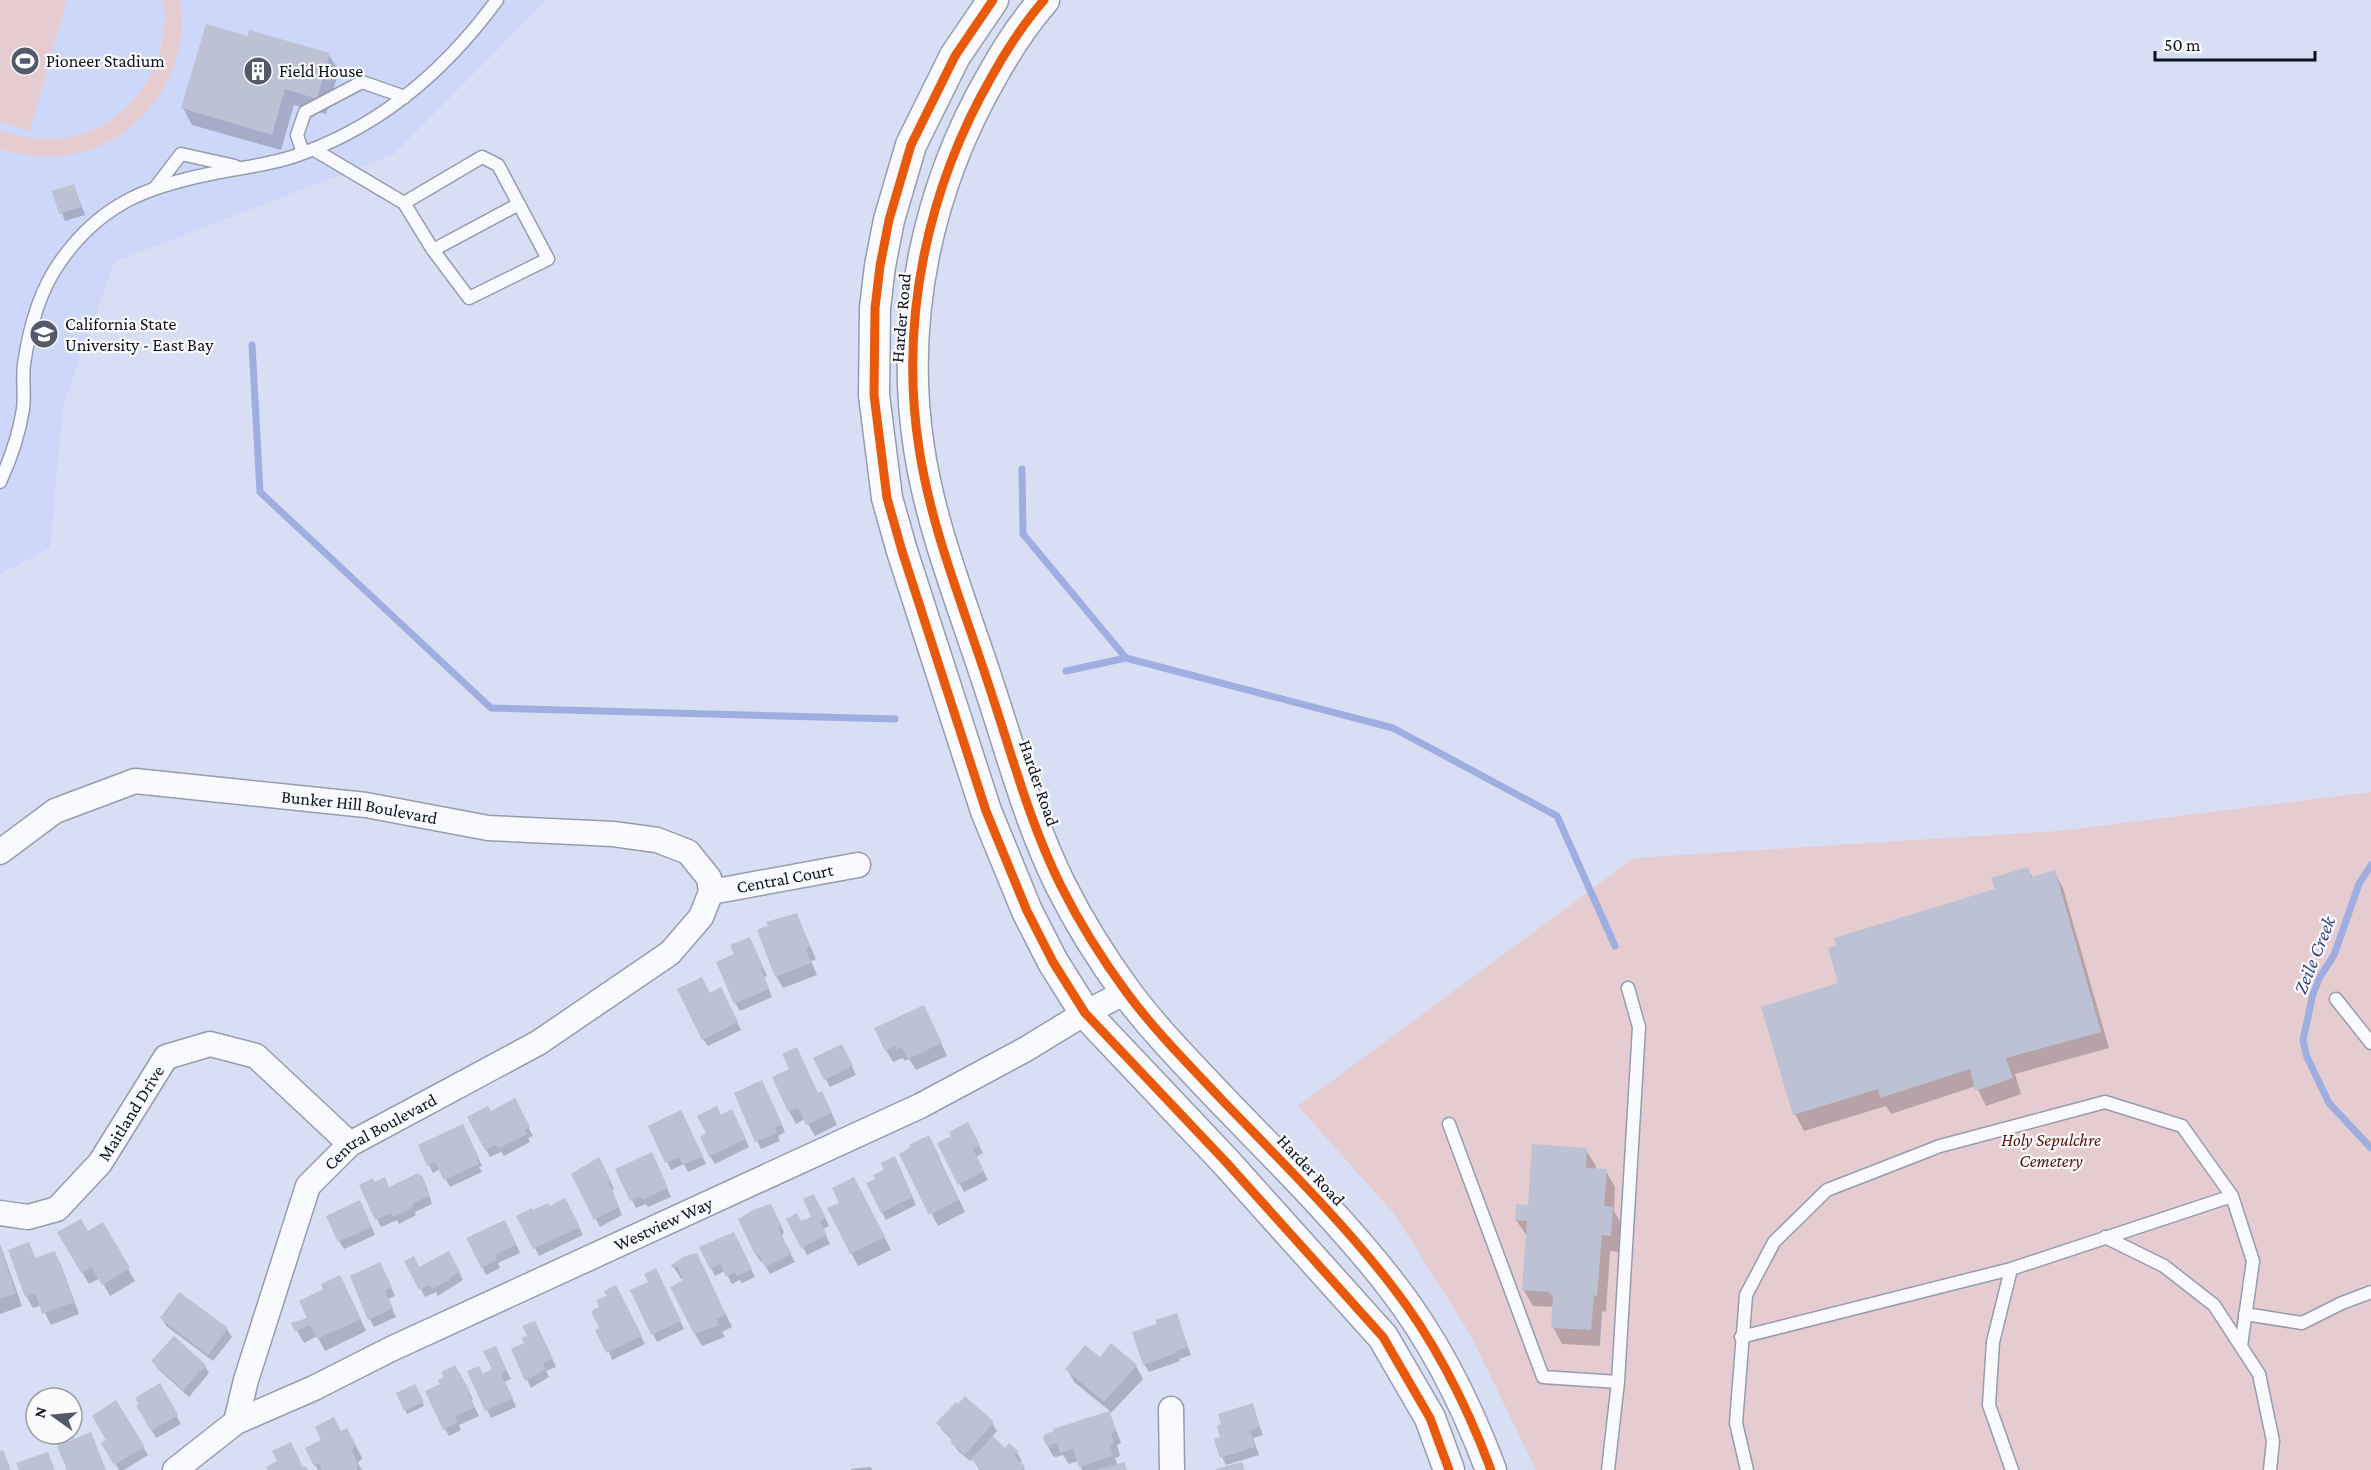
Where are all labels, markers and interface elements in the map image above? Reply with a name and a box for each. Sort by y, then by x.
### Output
scale bar [2155,24,2316,62]
text: 50 m [2164,35,2201,55]
sports icon: Pioneer Stadium [9,45,41,77]
place label: Pioneer Stadium [46,51,165,71]
building icon: Field House [242,55,274,87]
place label: Field House [279,61,363,81]
street label: Harder Road [887,272,915,364]
place label: California State University - East Bay [65,314,214,355]
school or university icon: California State University - East Bay [28,318,60,350]
street label: Harder Road [1015,737,1063,829]
street label: Bunker Hill Boulevard [280,786,440,828]
street label: Central Court [735,860,836,897]
water label: Zeile Creek [2288,912,2340,997]
street label: Maitland Drive [94,1062,168,1165]
street label: Central Boulevard [320,1089,441,1174]
street label: Harder Road [1273,1130,1349,1210]
park label: Holy Sepulchre Cemetery [2001,1130,2101,1171]
street label: Westview Way [611,1192,716,1255]
north arrow [24,1386,84,1446]
text: N [30,1405,50,1420]

